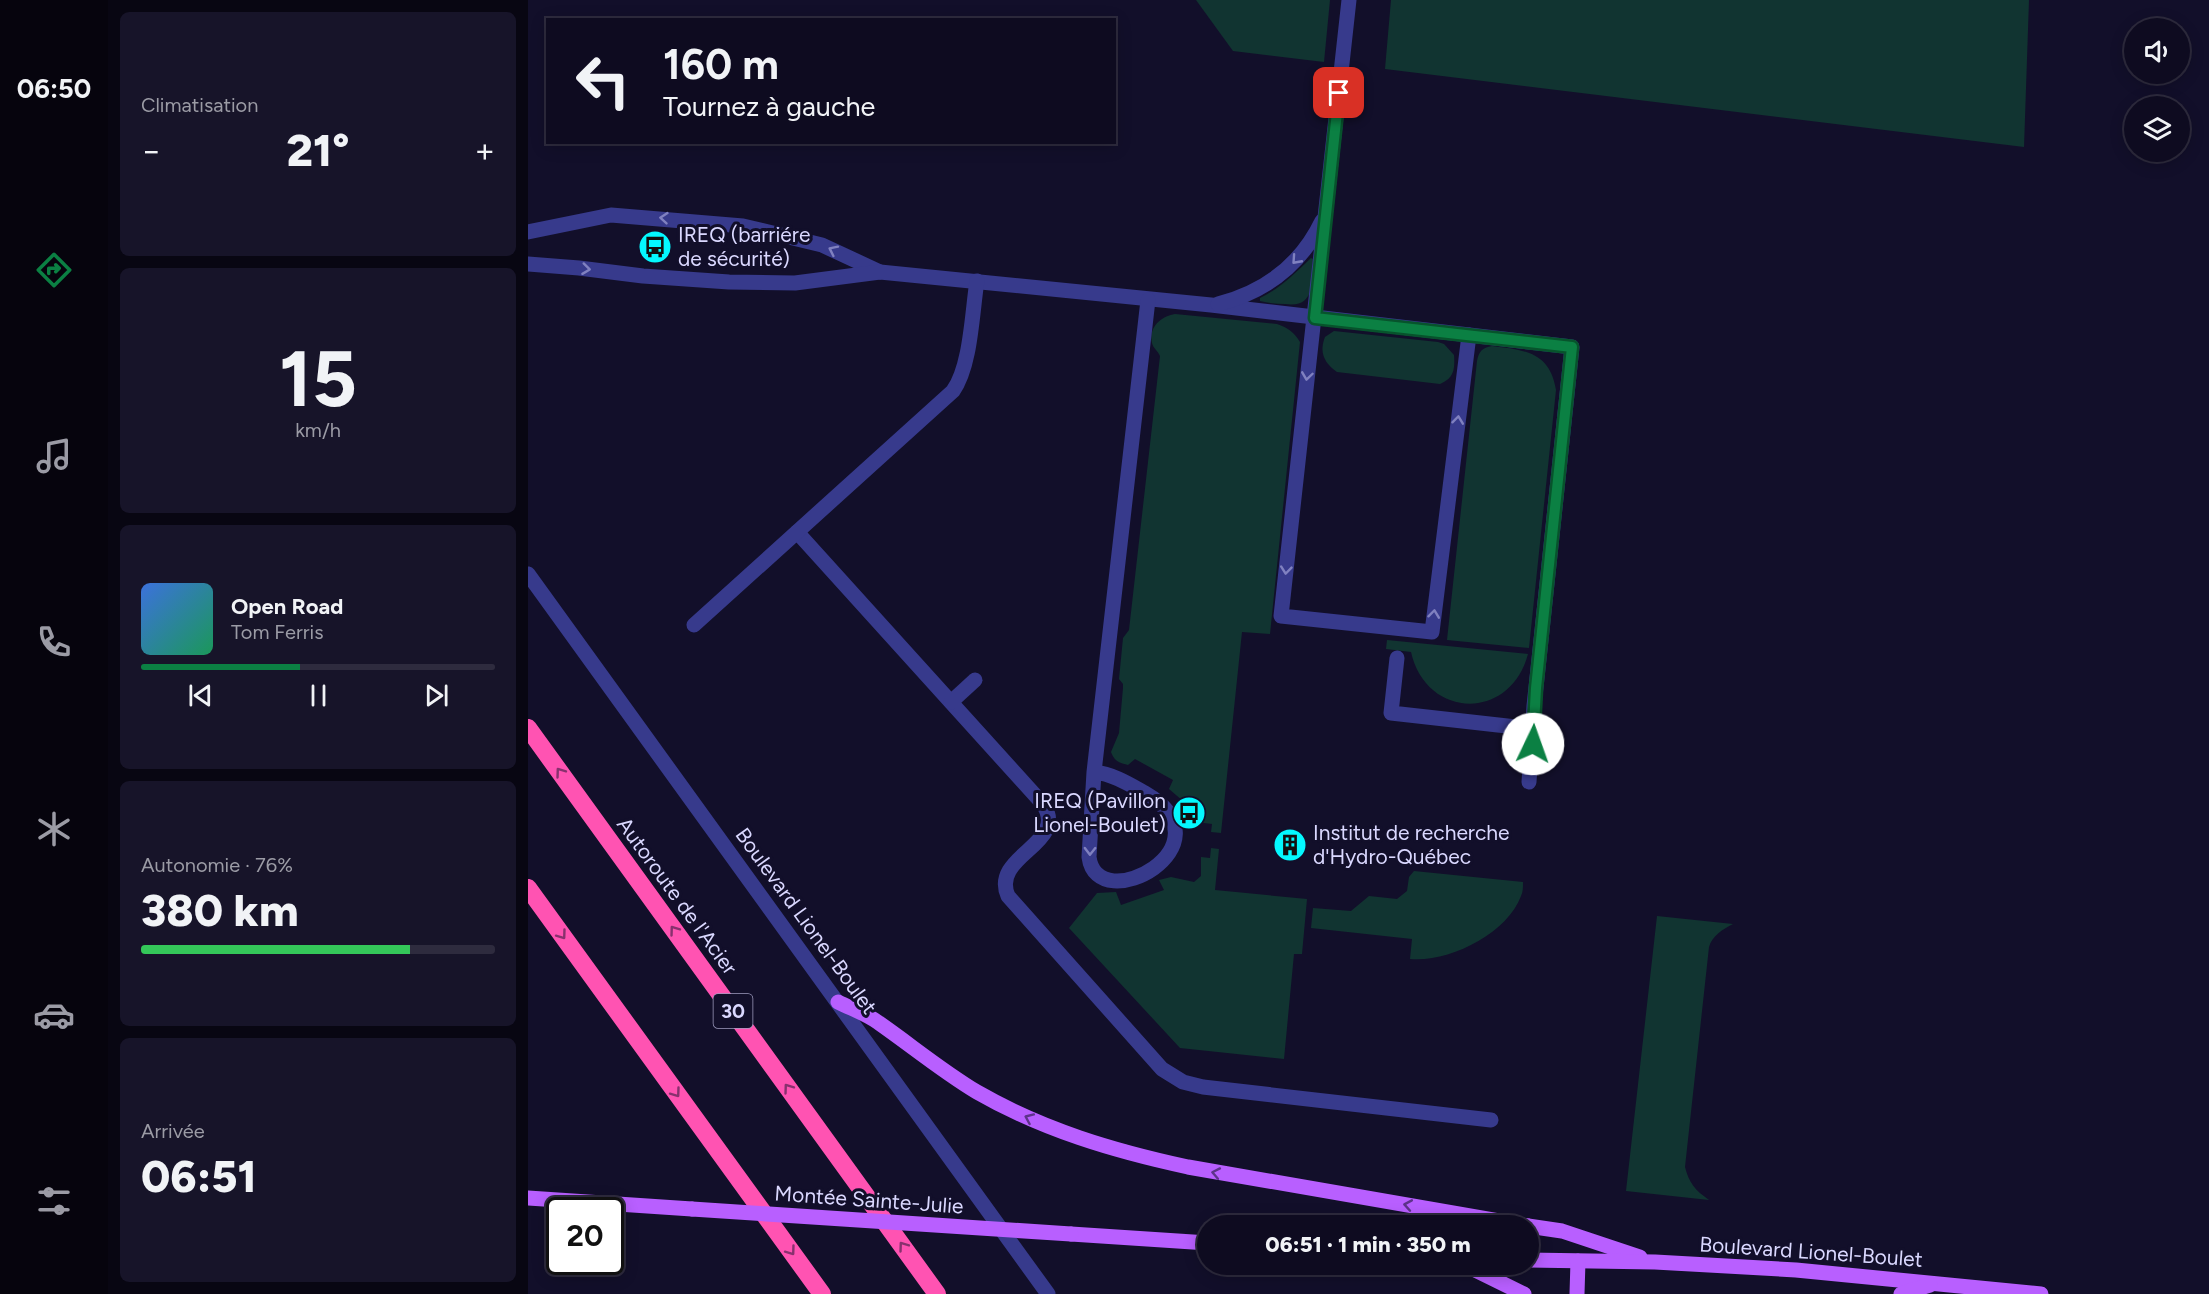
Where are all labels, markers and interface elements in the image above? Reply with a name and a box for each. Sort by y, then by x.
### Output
map controls [2124,18,2190,162]
button: sound [2124,18,2190,84]
text: 160 m [663,39,779,90]
icon: left [564,42,642,120]
pin [1313,67,1364,118]
text: 06:50 [17,72,91,105]
icon: arrive [1322,76,1355,109]
text: Tournez à gauche [663,90,875,123]
text: Climatisation [141,93,258,117]
button: layers [2124,96,2190,162]
text: 21° [287,123,349,177]
text: − [141,131,162,170]
text: + [474,131,495,170]
one-way arrow [659,212,668,225]
place label: IREQ (barriére de sécurité) [678,222,810,271]
bus stop icon: IREQ (barriére de sécurité) [637,229,673,265]
one-way arrow [829,245,840,257]
icon: directions [33,249,75,291]
one-way arrow [1292,253,1303,264]
one-way arrow [582,262,591,274]
text: 15 [279,332,357,426]
one-way arrow [1302,372,1314,381]
one-way arrow [1451,416,1464,425]
text: km/h [295,418,341,442]
icon: music [33,435,75,477]
one-way arrow [1280,566,1293,575]
text: Open Road [231,593,343,620]
one-way arrow [1427,609,1440,618]
text: Tom Ferris [231,620,324,644]
icon: phone [33,621,75,663]
icon: previous [184,679,217,712]
icon: pause [302,679,335,712]
icon: next [420,679,453,712]
position arrow [1501,712,1565,776]
one-way arrow [556,768,567,779]
place label: IREQ (Pavillon Lionel-Boulet) [1033,788,1166,837]
bus stop icon: IREQ (Pavillon Lionel-Boulet) [1171,795,1207,831]
icon: climate [33,808,75,850]
street label: Autoroute de l'Acier [612,812,743,979]
place label: Institut de recherche d'Hydro-Québec [1313,820,1510,869]
street label: Boulevard Lionel-Boulet [731,823,882,1019]
building icon: Institut de recherche d'Hydro-Québec [1272,827,1308,863]
one-way arrow [1084,847,1096,856]
text: Autonomie · 76% [141,853,293,877]
text: 380 km [141,883,299,937]
one-way arrow [670,926,681,937]
one-way arrow [555,929,566,940]
icon: car [33,994,75,1036]
road number: 30 [714,994,752,1028]
one-way arrow [785,1084,796,1095]
one-way arrow [669,1087,680,1098]
one-way arrow [1024,1114,1035,1126]
text: Arrivée [141,1119,205,1143]
text: 06:51 [141,1149,257,1203]
one-way arrow [1211,1167,1221,1180]
icon: filters [33,1180,75,1222]
street label: Montée Sainte-Julie [774,1180,964,1219]
speed limit sign: 20 [546,1197,624,1275]
one-way arrow [1403,1200,1413,1212]
text: 06:51 · 1 min · 350 m [1265,1231,1471,1258]
street label: Boulevard Lionel-Boulet [1699,1231,1924,1272]
one-way arrow [899,1242,910,1253]
one-way arrow [784,1245,795,1256]

